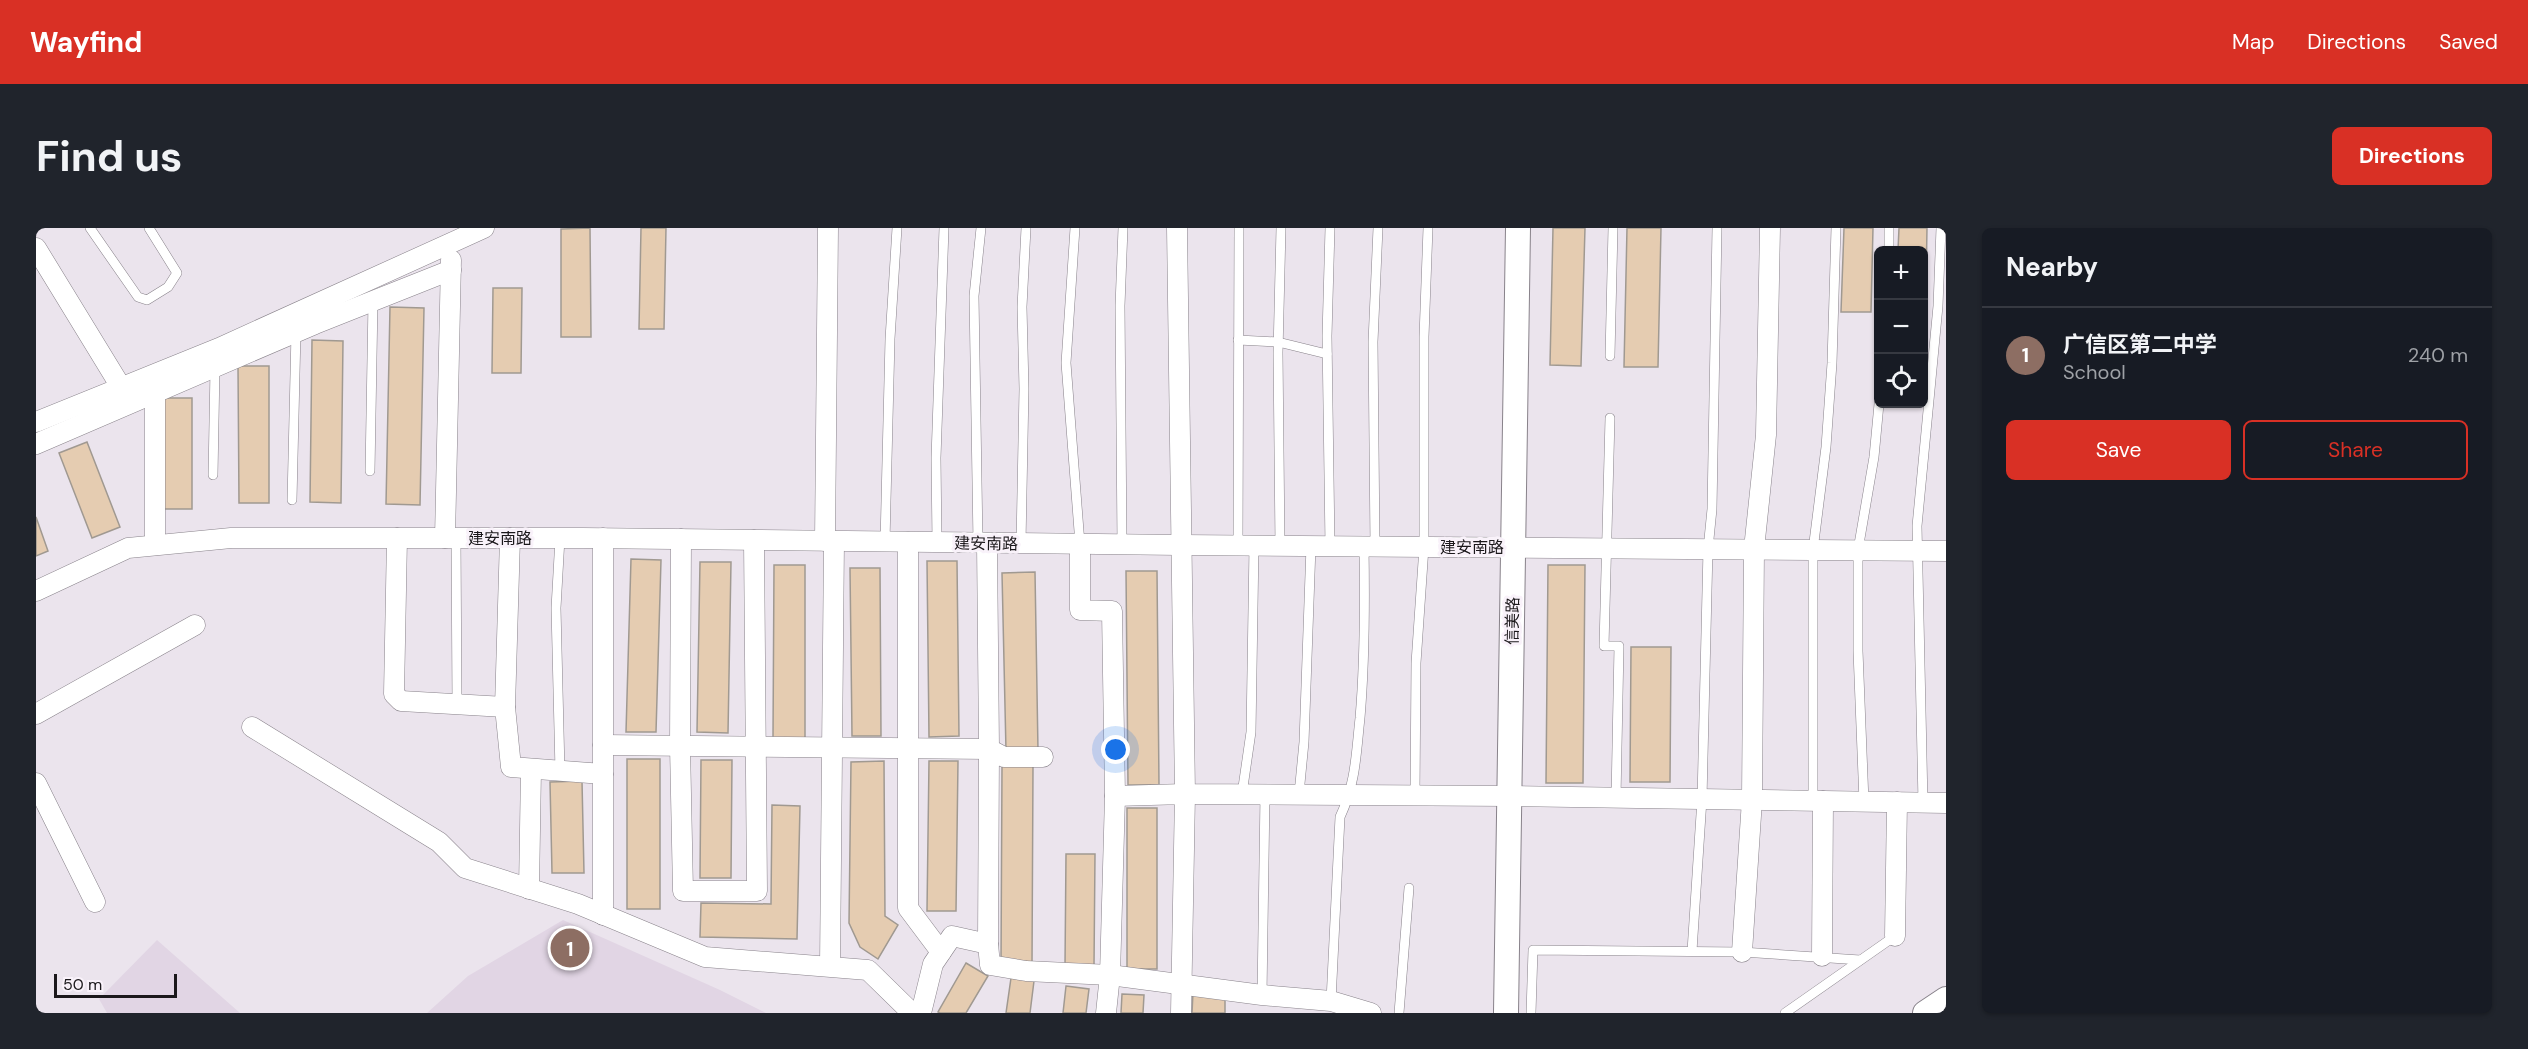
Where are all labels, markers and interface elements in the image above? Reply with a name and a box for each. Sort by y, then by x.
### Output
text: Wayfind [30,24,142,61]
text: Map [2232,28,2274,56]
text: Directions [2307,28,2406,56]
text: Saved [2439,28,2498,56]
button: Directions [2332,127,2492,185]
text: Find us [36,129,182,184]
map controls [1874,246,1928,408]
button: + [1874,246,1928,300]
text: Nearby [2006,250,2098,284]
button: − [1874,300,1928,354]
text: 广信区第二中学 [2063,330,2217,359]
text: 1 [2022,342,2029,368]
text: 240 m [2408,342,2468,368]
button: locate [1874,354,1928,408]
text: School [2063,359,2126,385]
button: Save [2006,420,2231,480]
button: Share [2243,420,2468,480]
street label: 建安南路 [468,528,532,549]
street label: 建安南路 [954,532,1018,555]
street label: 建安南路 [1440,537,1504,558]
street label: 信美路 [1502,597,1523,645]
your location [1101,735,1130,764]
pin: 1 [550,926,590,970]
scale bar [54,971,177,998]
text: 50 m [63,974,102,995]

